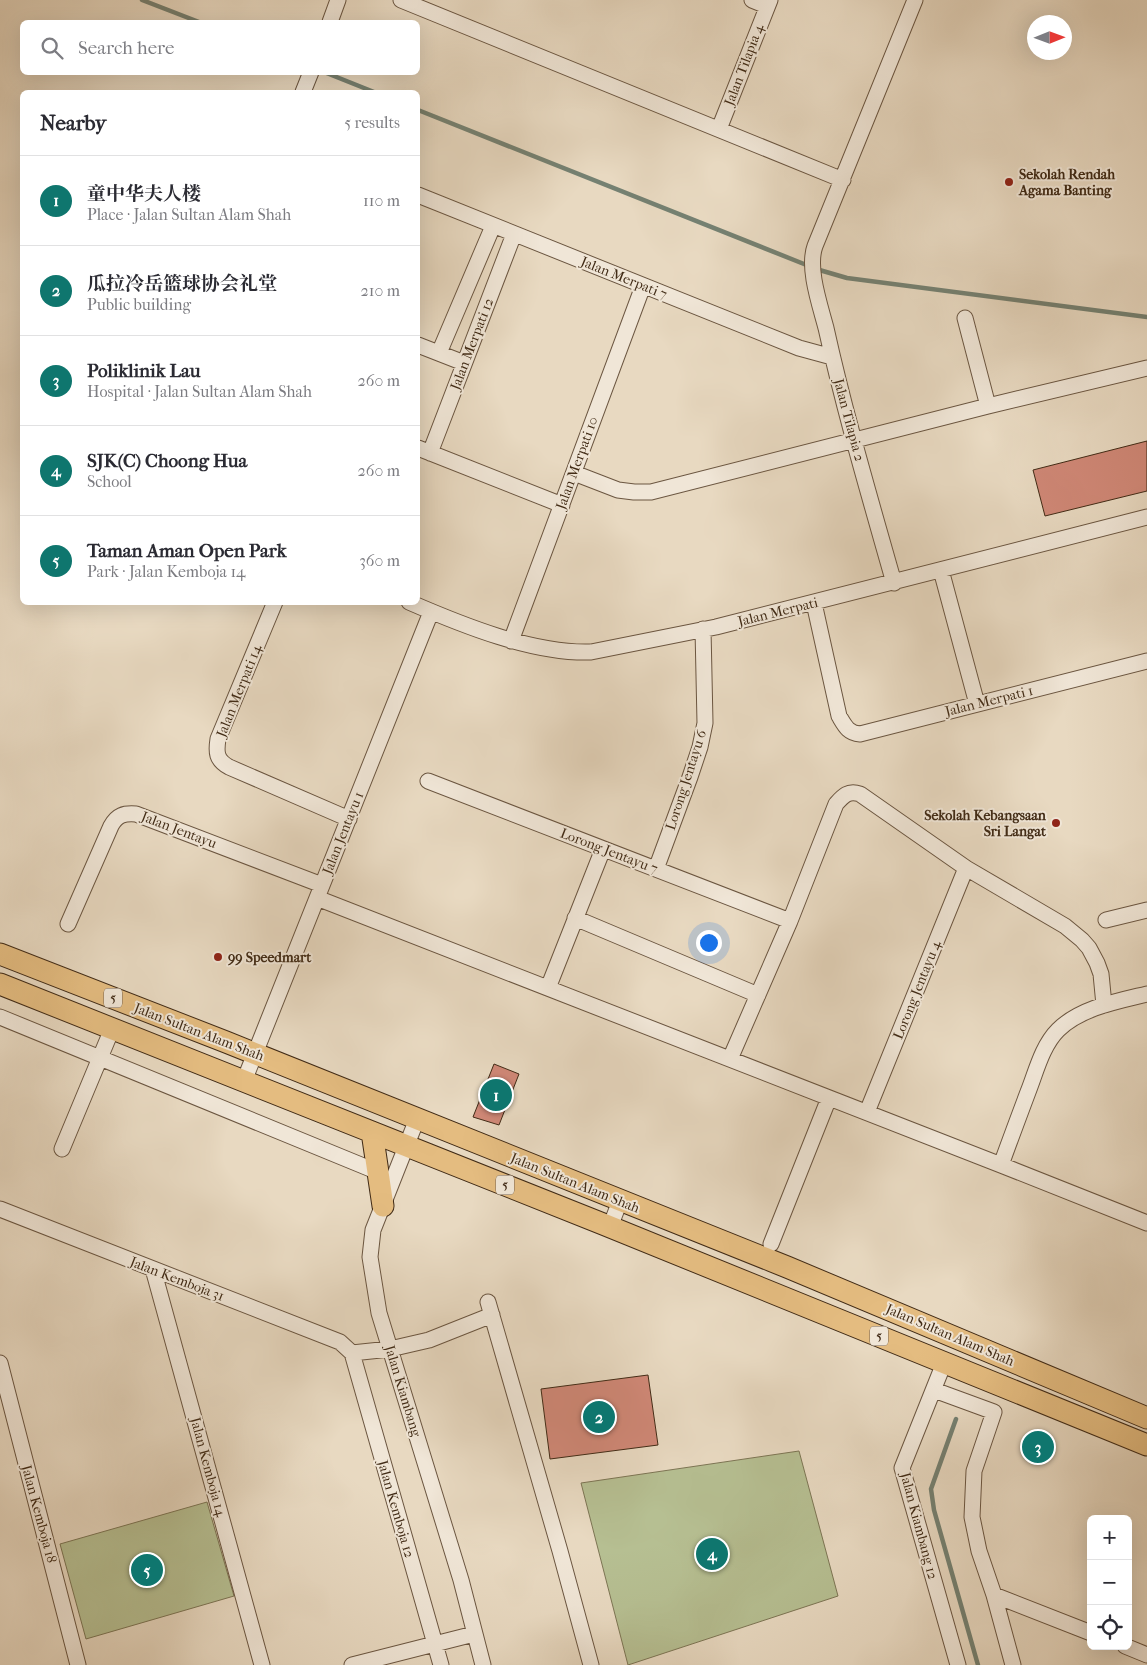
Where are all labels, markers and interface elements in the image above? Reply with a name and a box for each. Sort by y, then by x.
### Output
north arrow [1027,15,1072,60]
search box [20,20,420,75]
street label: Jalan Tilapia 4 [720,21,768,109]
icon: search [38,34,66,62]
text: Search here [78,37,174,59]
text: Nearby [40,111,106,135]
text: 5 results [344,113,400,132]
place label: Sekolah Rendah Agama Banting [1018,166,1116,199]
marker: Sekolah Rendah Agama Banting [1003,176,1015,188]
text: 童中华夫人楼 [87,183,201,205]
text: 1 [53,191,59,210]
text: 110 m [363,191,400,210]
text: Place · Jalan Sultan Alam Shah [87,205,291,224]
street label: Jalan Merpati 7 [577,253,670,303]
text: 瓜拉冷岳篮球协会礼堂 [87,273,277,295]
text: 2 [52,281,60,300]
text: 210 m [361,281,400,300]
text: Public building [87,295,191,314]
street label: Jalan Merpati 12 [446,296,497,393]
text: Poliklinik Lau [87,360,201,382]
text: 3 [53,371,59,390]
text: 260 m [358,371,400,390]
street label: Jalan Tilapia 2 [830,376,868,463]
text: Hospital · Jalan Sultan Alam Shah [87,382,312,401]
street label: Jalan Merpati 10 [552,414,602,513]
text: SJK(C) Choong Hua [87,450,247,472]
text: 4 [51,461,61,480]
text: 260 m [358,461,400,480]
text: School [87,472,132,491]
text: Taman Aman Open Park [87,540,287,562]
text: 5 [53,551,59,570]
text: 360 m [359,551,400,570]
text: Park · Jalan Kemboja 14 [87,562,246,581]
street label: Jalan Merpati [735,594,820,630]
street label: Jalan Merpati 14 [212,642,266,741]
street label: Jalan Merpati 1 [942,682,1035,720]
street label: Lorong Jentayu 6 [662,727,710,832]
street label: Jalan Jentayu 1 [318,789,367,878]
street label: Jalan Jentayu [138,807,219,852]
place label: Sekolah Kebangsaan Sri Langat [924,807,1047,840]
marker: Sekolah Kebangsaan Sri Langat [1050,817,1062,829]
street label: Lorong Jentayu 7 [558,825,660,878]
your location [696,930,722,956]
street label: Lorong Jentayu 4 [889,938,945,1042]
place label: 99 Speedmart [227,949,312,966]
marker: 99 Speedmart [212,951,224,963]
road number: 5 [104,988,122,1008]
street label: Jalan Sultan Alam Shah [131,999,267,1065]
pin: 1 [480,1076,512,1114]
street label: Jalan Sultan Alam Shah [507,1149,642,1217]
road number: 5 [496,1176,514,1194]
street label: Jalan Kemboja 31 [127,1253,227,1305]
street label: Jalan Sultan Alam Shah [882,1300,1017,1370]
road number: 5 [870,1326,888,1345]
street label: Jalan Kiambang [381,1342,425,1439]
pin: 2 [583,1398,615,1436]
street label: Jalan Kemboja 14 [186,1415,230,1519]
pin: 3 [1022,1428,1054,1466]
street label: Jalan Kemboja 12 [374,1457,418,1560]
street label: Jalan Kemboja 18 [17,1462,60,1565]
street label: Jalan Kiambang 12 [896,1470,941,1581]
map controls [1087,1515,1132,1650]
button: + [1087,1515,1132,1560]
pin: 4 [696,1535,728,1573]
pin: 5 [131,1551,163,1589]
button: − [1087,1560,1132,1605]
button: locate [1087,1605,1132,1650]

